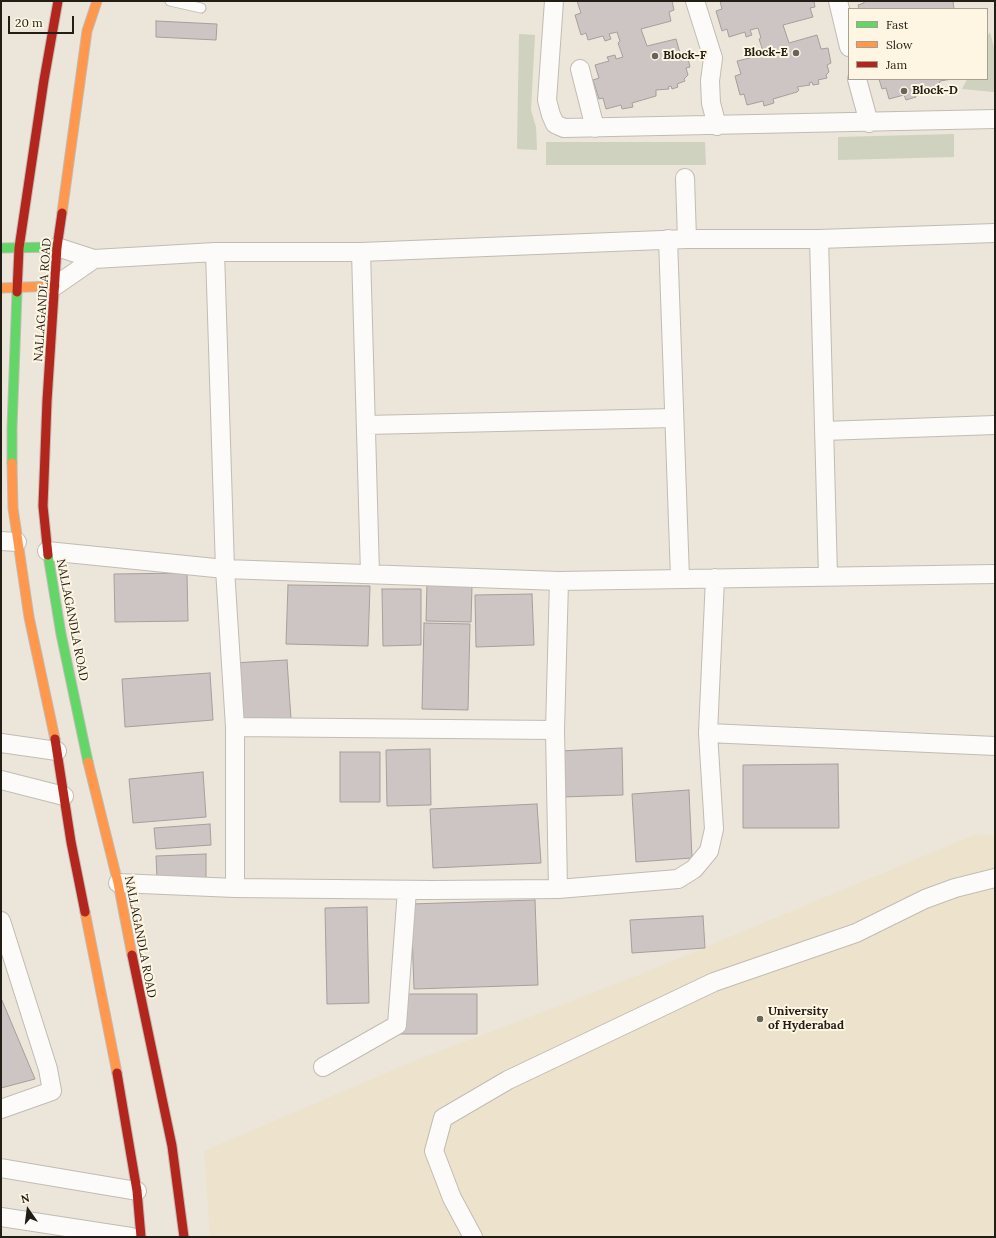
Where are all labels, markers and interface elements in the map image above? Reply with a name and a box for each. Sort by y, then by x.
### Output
scale bar [10,8,76,34]
legend [848,8,988,80]
text: 20 m [15,15,43,30]
text: Fast [886,17,909,32]
text: Slow [886,37,913,52]
place label: Block-E [744,46,788,60]
marker: Block-E [791,48,801,58]
place label: Block-F [663,49,707,63]
marker: Block-F [650,51,660,61]
text: Jam [886,57,907,72]
place label: Block-D [912,84,958,98]
marker: Block-D [899,86,909,96]
street label: NALLAGANDLA ROAD [31,238,55,362]
street label: NALLAGANDLA ROAD [53,558,91,682]
street label: NALLAGANDLA ROAD [121,875,159,999]
place label: University of Hyderabad [768,1005,844,1033]
marker: University of Hyderabad [755,1014,765,1024]
north arrow [8,1190,48,1230]
text: N [19,1191,31,1206]

